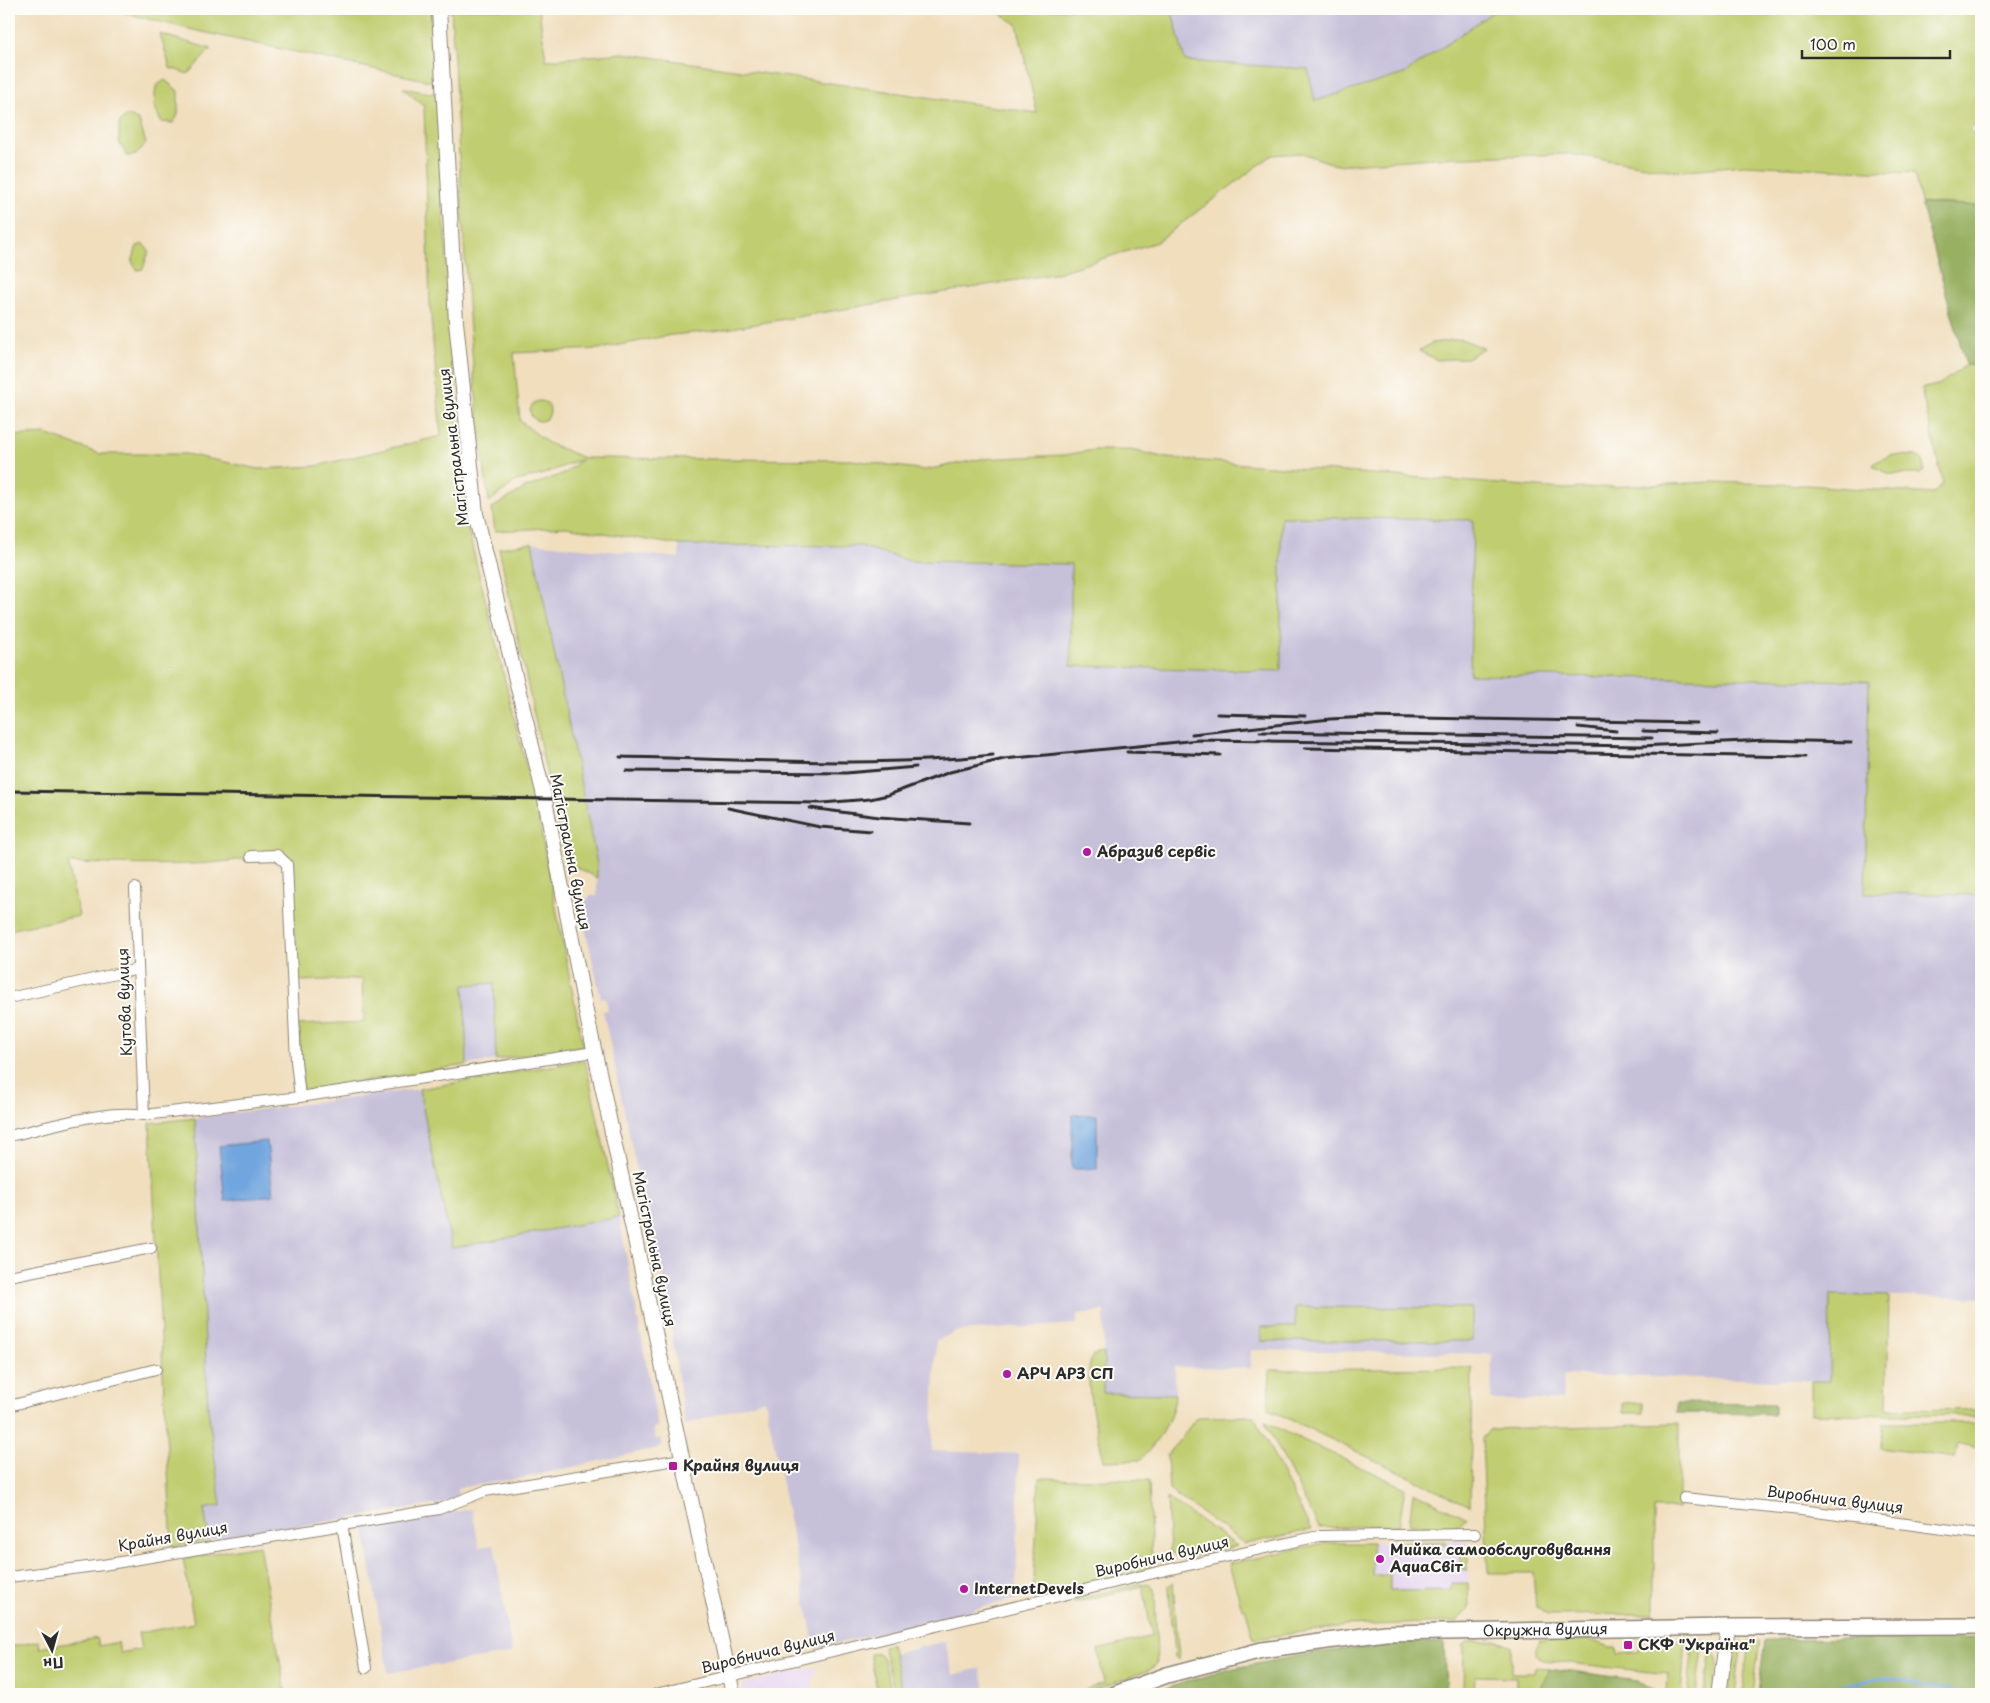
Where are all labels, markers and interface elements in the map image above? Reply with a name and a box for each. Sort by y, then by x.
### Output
scale bar [1802,28,1950,60]
text: 100 m [1810,32,1856,55]
street label: Магістральна вулиця [431,367,474,527]
street label: Магістральна вулиця [545,772,598,932]
place label: Абразив сервіс [1096,839,1216,862]
marker: Абразив сервіс [1081,846,1093,858]
street label: Кутова вулиця [110,947,137,1057]
street label: Магістральна вулиця [628,1169,683,1329]
place label: АРЧ АРЗ СП [1017,1361,1114,1384]
marker: АРЧ АРЗ СП [1001,1368,1013,1380]
place label: Крайня вулиця [683,1453,799,1476]
marker: Крайня вулиця [667,1460,679,1472]
street label: Виробнича вулиця [1766,1479,1905,1518]
street label: Крайня вулиця [116,1515,229,1556]
street label: Виробнича вулиця [1092,1529,1231,1582]
place label: Мийка самообслуговування AquaСвіт [1389,1537,1611,1577]
marker: Мийка самообслуговування AquaСвіт [1374,1553,1386,1565]
place label: InternetDevels [974,1576,1084,1599]
marker: InternetDevels [958,1583,970,1595]
street label: Окружна вулиця [1482,1616,1608,1641]
street label: Виробнича вулиця [698,1623,837,1678]
north arrow [28,1626,78,1676]
place label: СКФ "Україна" [1638,1632,1756,1655]
marker: СКФ "Україна" [1622,1639,1634,1651]
text: Пн [42,1652,65,1675]

